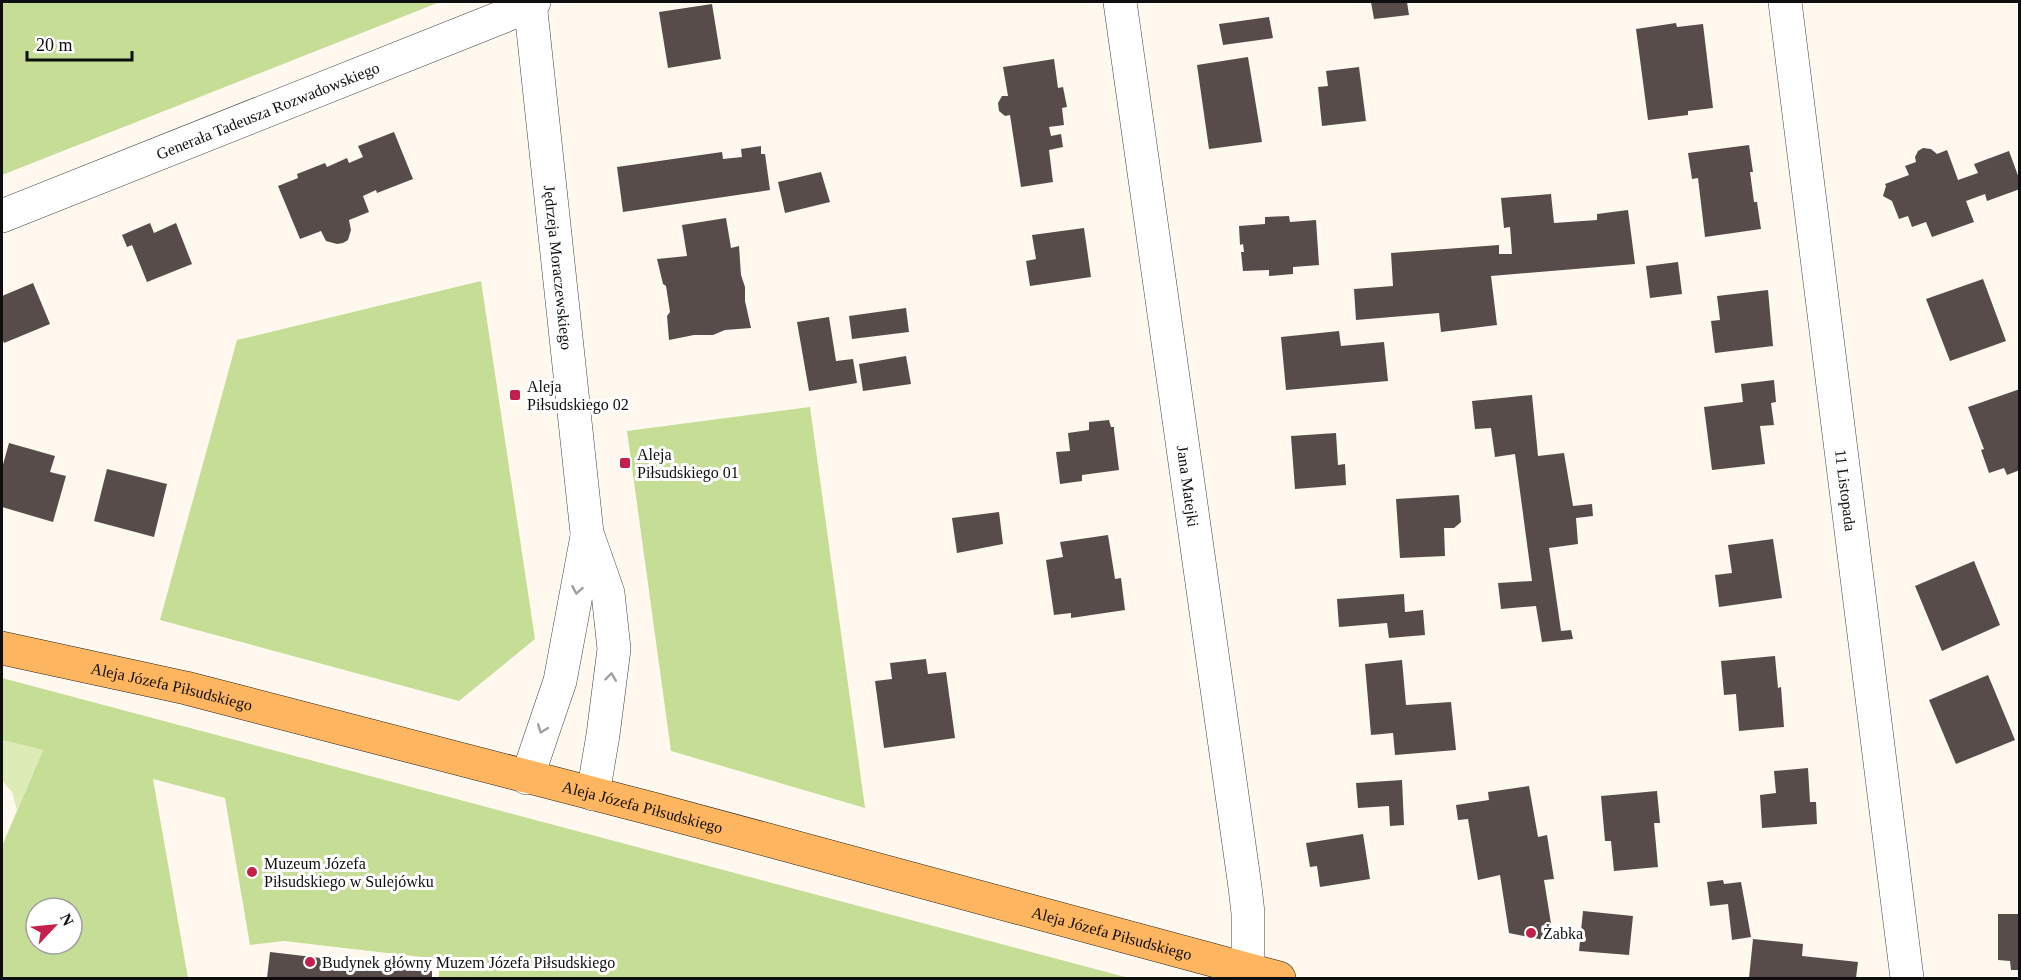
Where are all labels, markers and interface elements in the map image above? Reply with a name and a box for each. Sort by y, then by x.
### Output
scale bar [27,24,132,62]
text: 20 m [36,35,73,55]
street label: Generała Tadeusza Rozwadowskiego [154,58,382,162]
street label: Jędrzeja Moraczewskiego [541,184,576,351]
place label: Aleja Piłsudskiego 02 [527,378,629,414]
marker: Aleja Piłsudskiego 02 [508,388,522,402]
street label: Jana Matejki [1174,444,1203,529]
place label: Aleja Piłsudskiego 01 [637,446,739,482]
street label: 11 Listopada [1832,448,1860,532]
marker: Aleja Piłsudskiego 01 [618,456,632,470]
one-way arrow [571,585,584,595]
street label: Aleja Józefa Piłsudskiego [89,659,254,713]
one-way arrow [604,672,617,681]
one-way arrow [537,723,550,734]
street label: Aleja Józefa Piłsudskiego [560,777,725,836]
place label: Muzeum Józefa Piłsudskiego w Sulejówku [264,855,434,891]
marker: Muzeum Józefa Piłsudskiego w Sulejówku [245,865,259,879]
north arrow [24,896,84,956]
street label: Aleja Józefa Piłsudskiego [1030,903,1194,963]
text: N [57,911,77,929]
place label: Żabka [1543,925,1583,942]
marker: Żabka [1524,926,1538,940]
place label: Budynek główny Muzem Józefa Piłsudskiego [322,954,615,972]
marker: Budynek główny Muzem Józefa Piłsudskiego [303,955,317,969]

